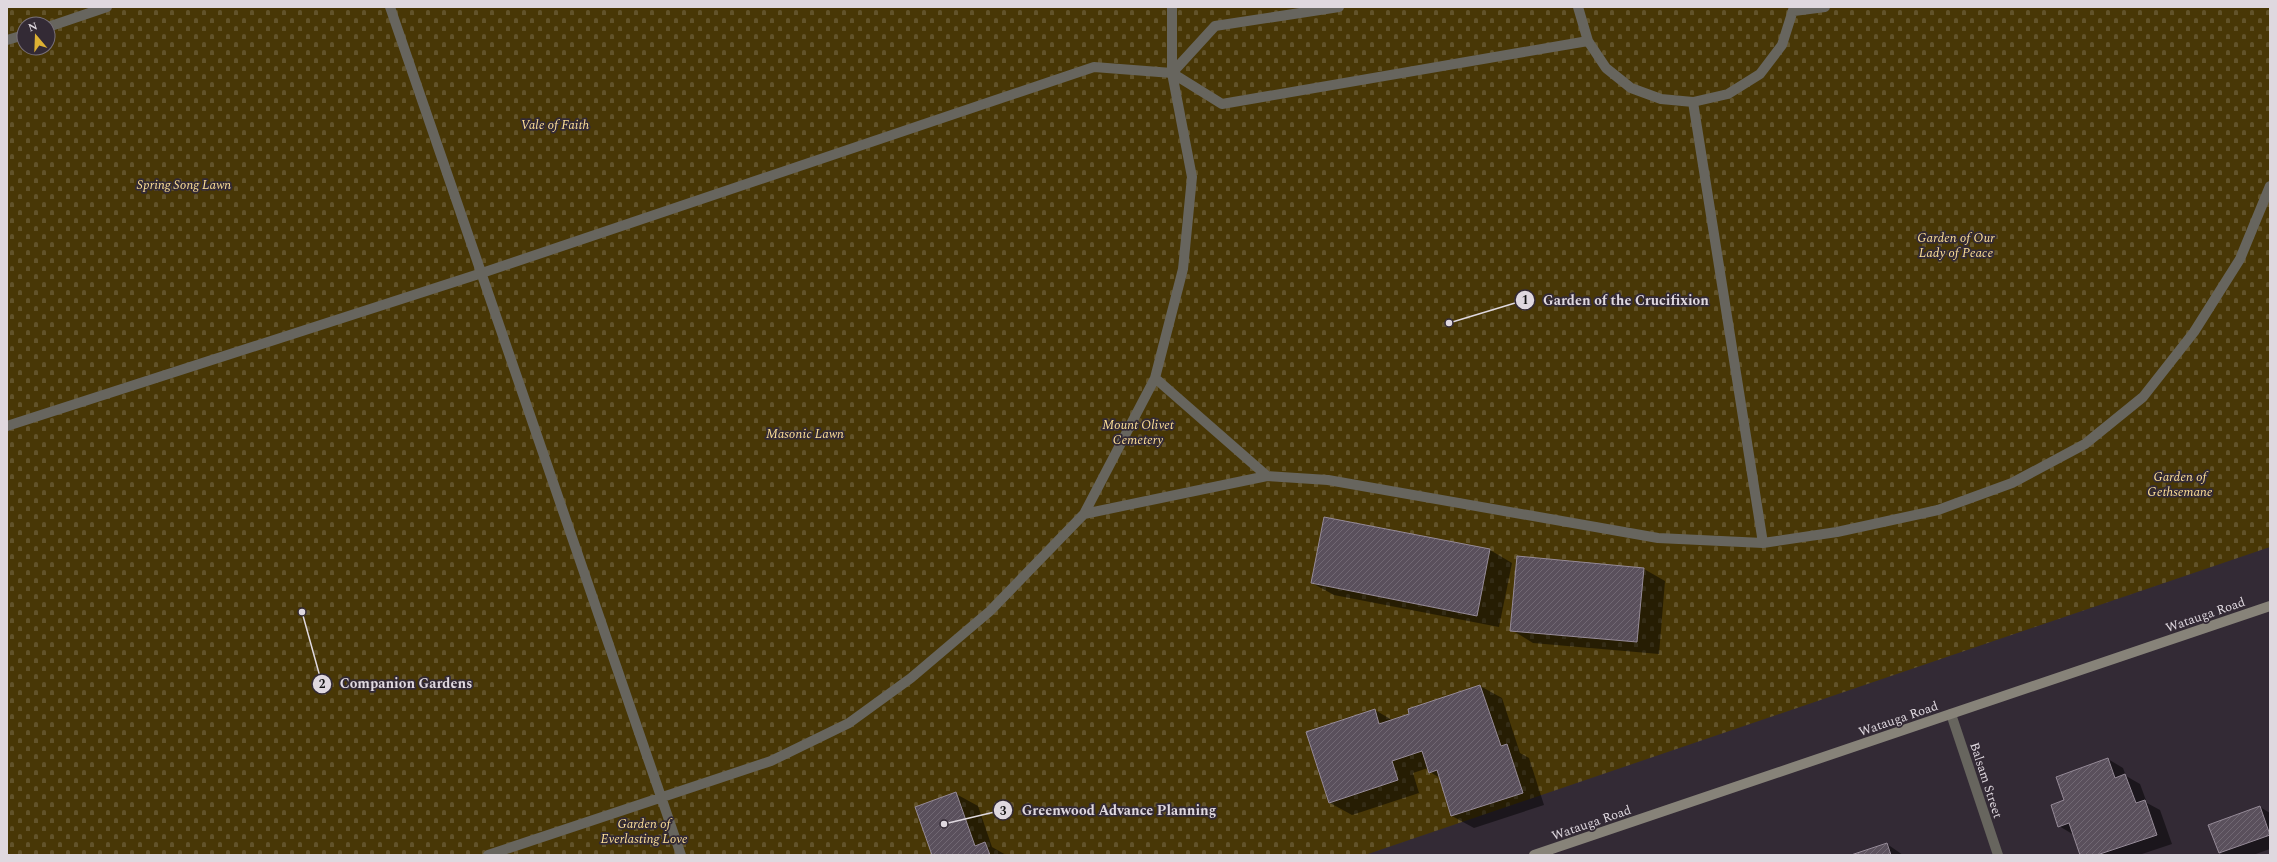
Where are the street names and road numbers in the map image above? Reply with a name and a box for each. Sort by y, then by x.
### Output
street label: Watauga Road [2163,592,2248,638]
street label: Watauga Road [1856,696,1941,742]
street label: Balsam Street [1964,740,2008,821]
street label: Watauga Road [1549,800,1634,846]

